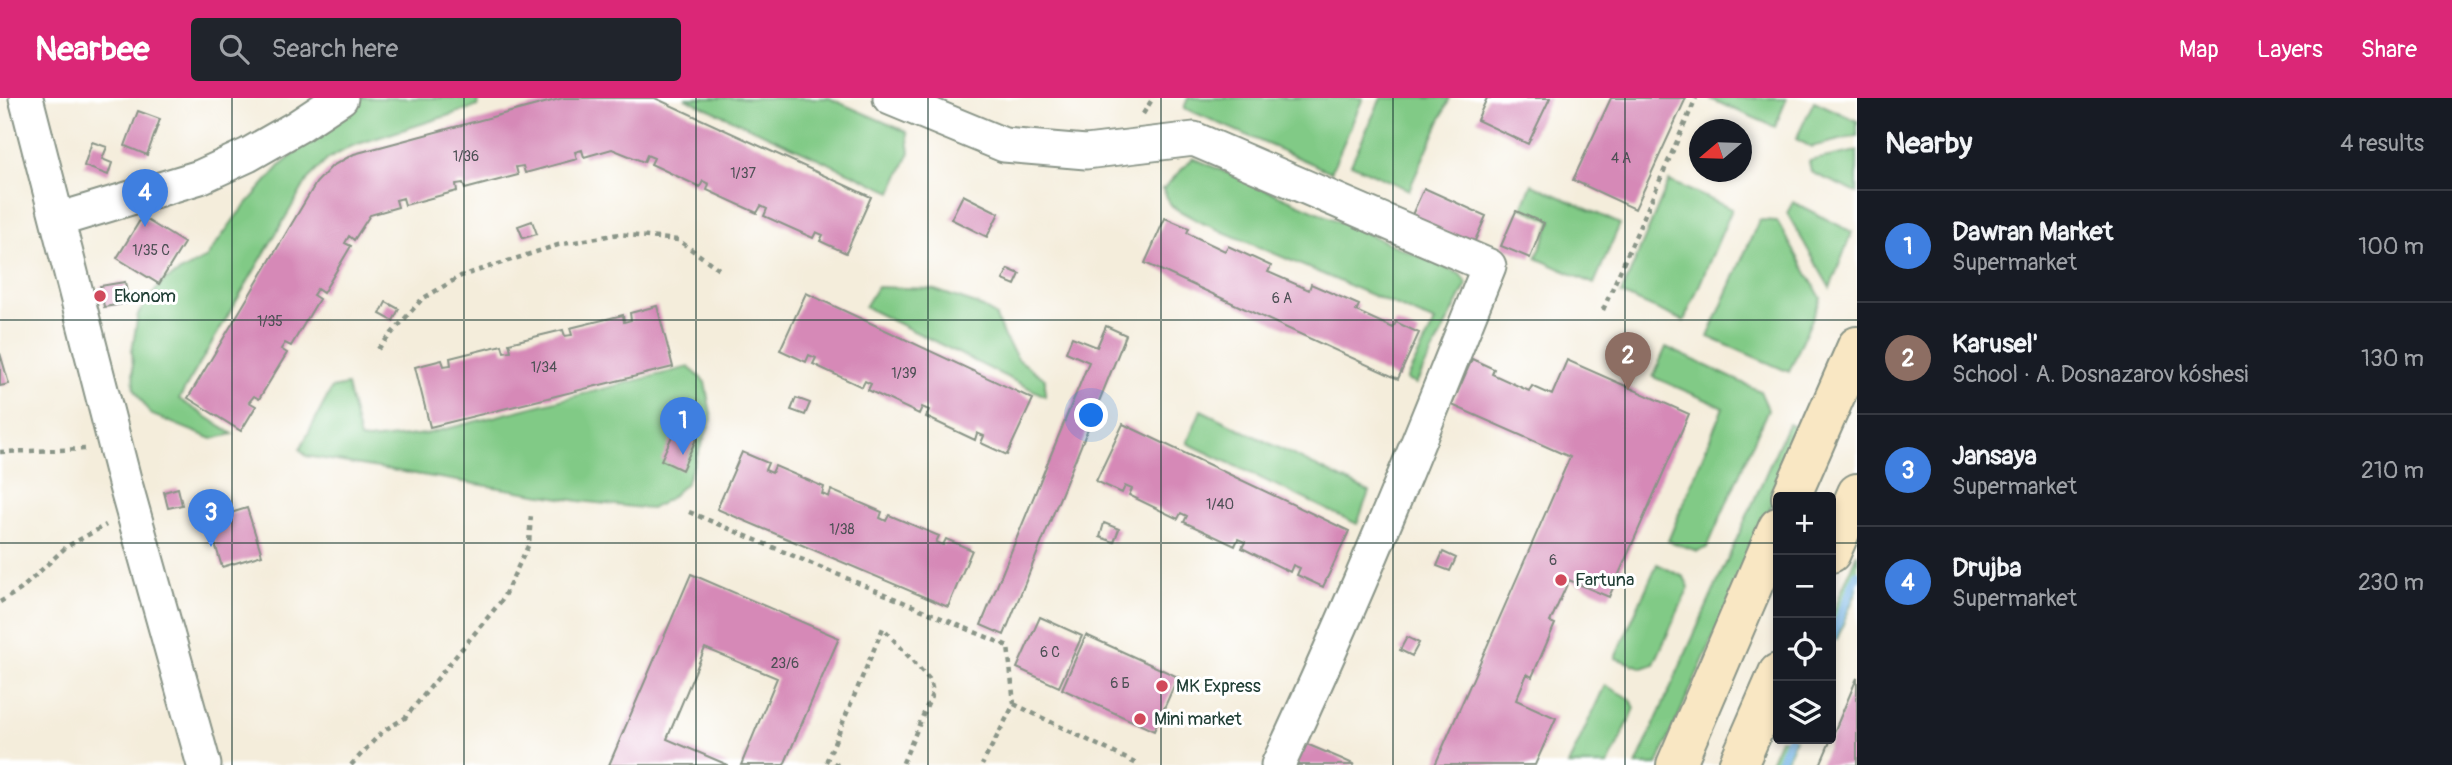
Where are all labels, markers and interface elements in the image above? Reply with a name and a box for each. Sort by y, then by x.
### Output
search box [191,18,681,81]
text: Nearbee [35,29,149,70]
icon: search [215,30,253,68]
text: Search here [271,33,398,65]
text: Map [2179,35,2219,64]
text: Layers [2257,35,2323,64]
text: Share [2361,35,2417,64]
north arrow [1689,119,1752,182]
text: Nearby [1885,125,1972,162]
text: 4 results [2340,129,2424,158]
house number: 1/36 [453,148,479,165]
house number: 4 А [1611,150,1631,167]
house number: 1/37 [730,165,756,182]
pin: 4 [122,169,168,227]
text: Dawran Market [1952,216,2113,248]
text: 1 [1904,232,1913,261]
text: 100 m [2358,232,2424,261]
house number: 1/35 С [132,242,170,259]
text: Supermarket [1952,248,2077,277]
place label: Ekonom [114,285,176,308]
marker: Ekonom [92,288,108,304]
house number: 6 А [1272,290,1292,307]
house number: 1/35 [257,313,283,330]
text: Karusel' [1952,328,2038,360]
pin: 2 [1605,332,1651,390]
text: 2 [1902,344,1914,373]
text: 130 m [2361,344,2424,373]
house number: 1/34 [531,359,557,376]
text: School · A. Dosnazarov kóshesi [1952,360,2248,389]
house number: 1/39 [891,365,917,382]
pin: 1 [660,397,706,455]
your location [1074,398,1108,432]
text: Jansaya [1952,440,2037,472]
text: 3 [1902,456,1914,485]
text: 210 m [2361,456,2424,485]
text: Supermarket [1952,472,2077,501]
pin: 3 [188,489,234,547]
map controls [1773,492,1836,744]
button: + [1773,492,1836,555]
house number: 1/40 [1206,496,1234,513]
house number: 1/38 [829,521,855,538]
house number: 6 [1549,552,1557,569]
text: Drujba [1952,552,2022,584]
button: − [1773,555,1836,618]
text: 4 [1901,568,1915,597]
text: 230 m [2358,568,2424,597]
place label: Fartuna [1575,569,1634,592]
marker: Fartuna [1553,572,1569,588]
text: Supermarket [1952,584,2077,613]
button: locate [1773,618,1836,681]
house number: 6 С [1040,644,1060,661]
house number: 23/6 [771,655,799,672]
house number: 6 Б [1110,675,1130,692]
place label: MK Express [1176,675,1261,698]
marker: MK Express [1154,678,1170,694]
button: layers [1773,681,1836,744]
place label: Mini market [1154,708,1242,731]
marker: Mini market [1132,711,1148,727]

